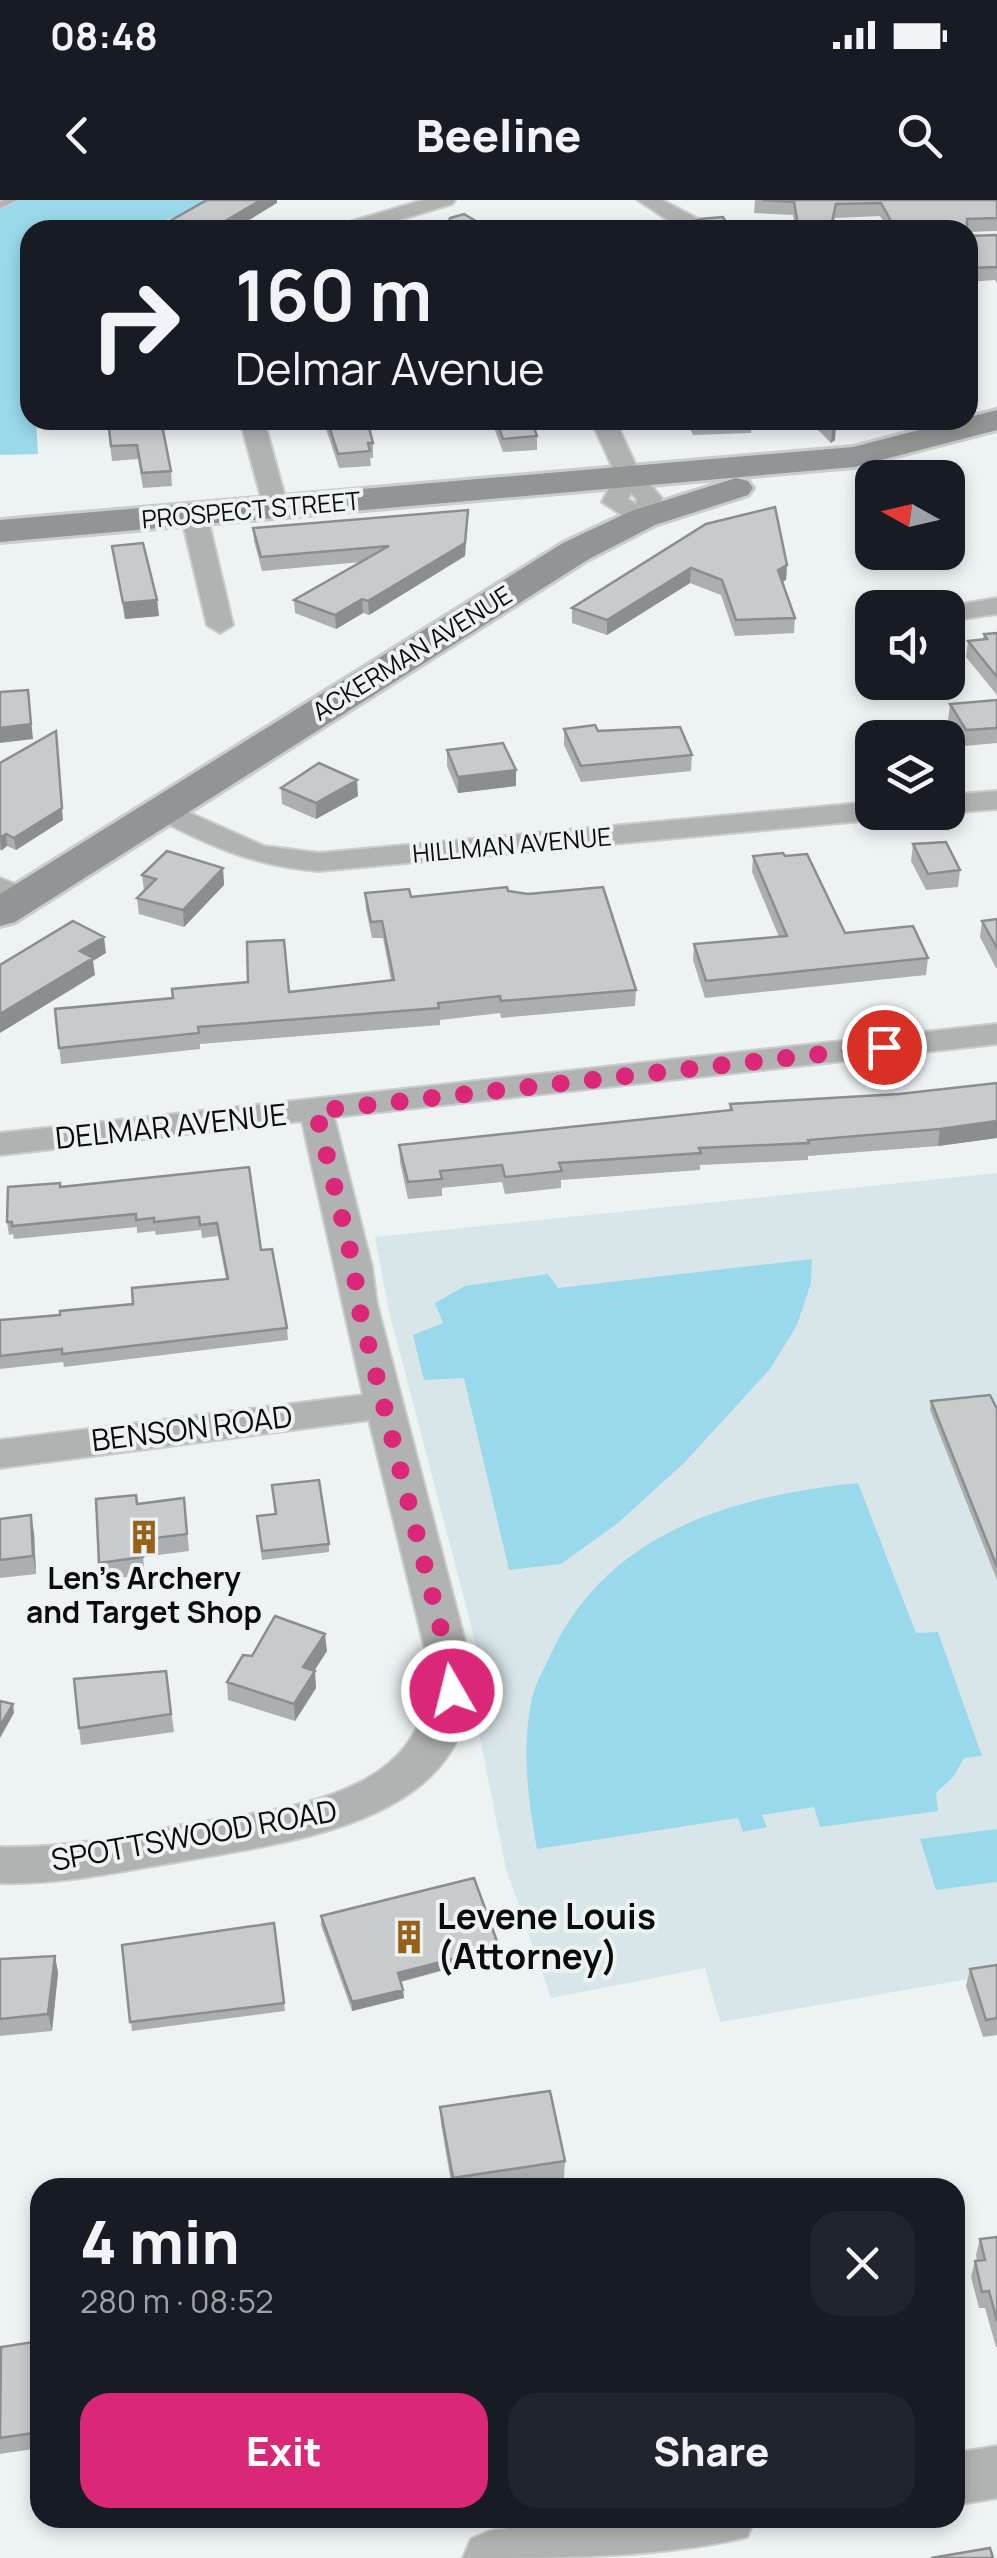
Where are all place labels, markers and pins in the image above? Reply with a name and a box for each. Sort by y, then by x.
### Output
pin [842,1005,927,1090]
building icon: Len's Archery and Target Shop [125,1518,163,1556]
place label: Len's Archery and Target Shop [26,1557,262,1632]
place label: Levene Louis (Attorney) [437,1892,656,1980]
building icon: Levene Louis (Attorney) [390,1918,428,1956]

